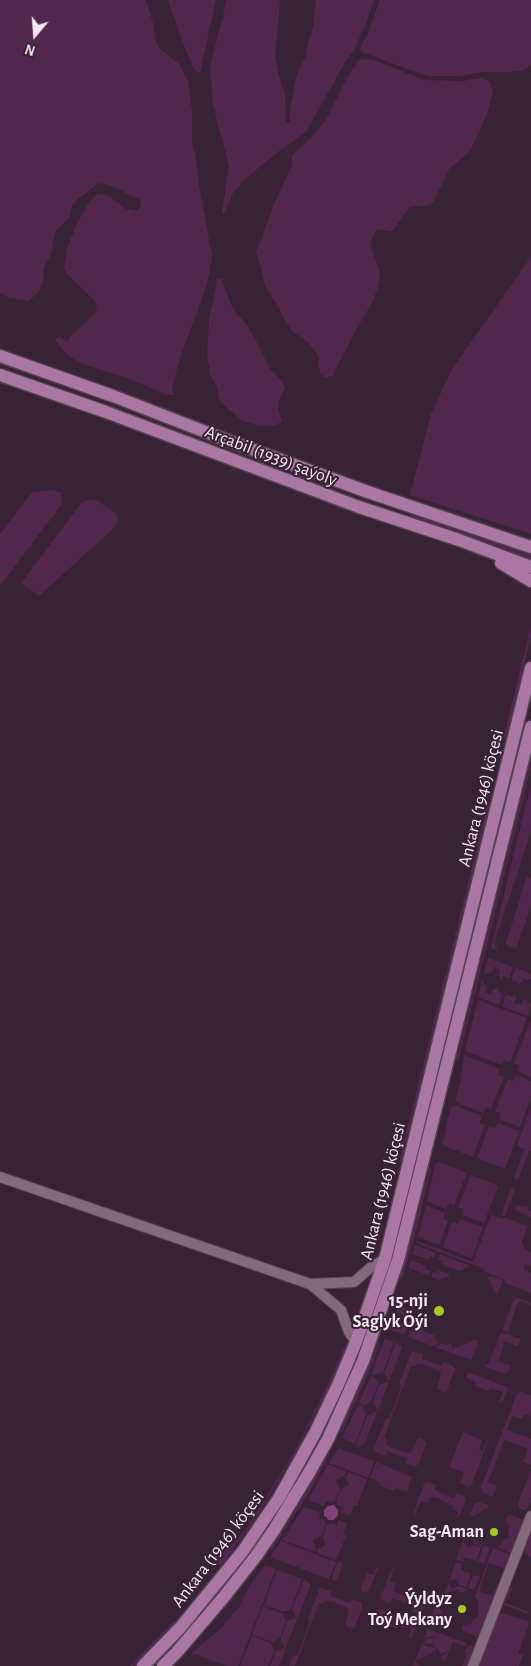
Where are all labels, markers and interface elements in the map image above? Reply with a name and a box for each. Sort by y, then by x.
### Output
north arrow [10,10,60,60]
text: N [24,41,37,57]
street label: Arçabil (1939) şaýoly [202,421,340,491]
street label: Ankara (1946) köçesi [453,727,509,869]
street label: Ankara (1946) köçesi [355,1120,411,1262]
place label: 15-nji Saglyk Öýi [352,1290,428,1332]
marker: 15-nji Saglyk Öýi [432,1304,446,1318]
street label: Ankara (1946) köçesi [167,1486,269,1612]
place label: Sag-Aman [410,1521,484,1543]
marker: Sag-Aman [488,1526,500,1538]
place label: Ýyldyz Toý Mekany [368,1588,452,1630]
marker: Ýyldyz Toý Mekany [456,1603,468,1615]

